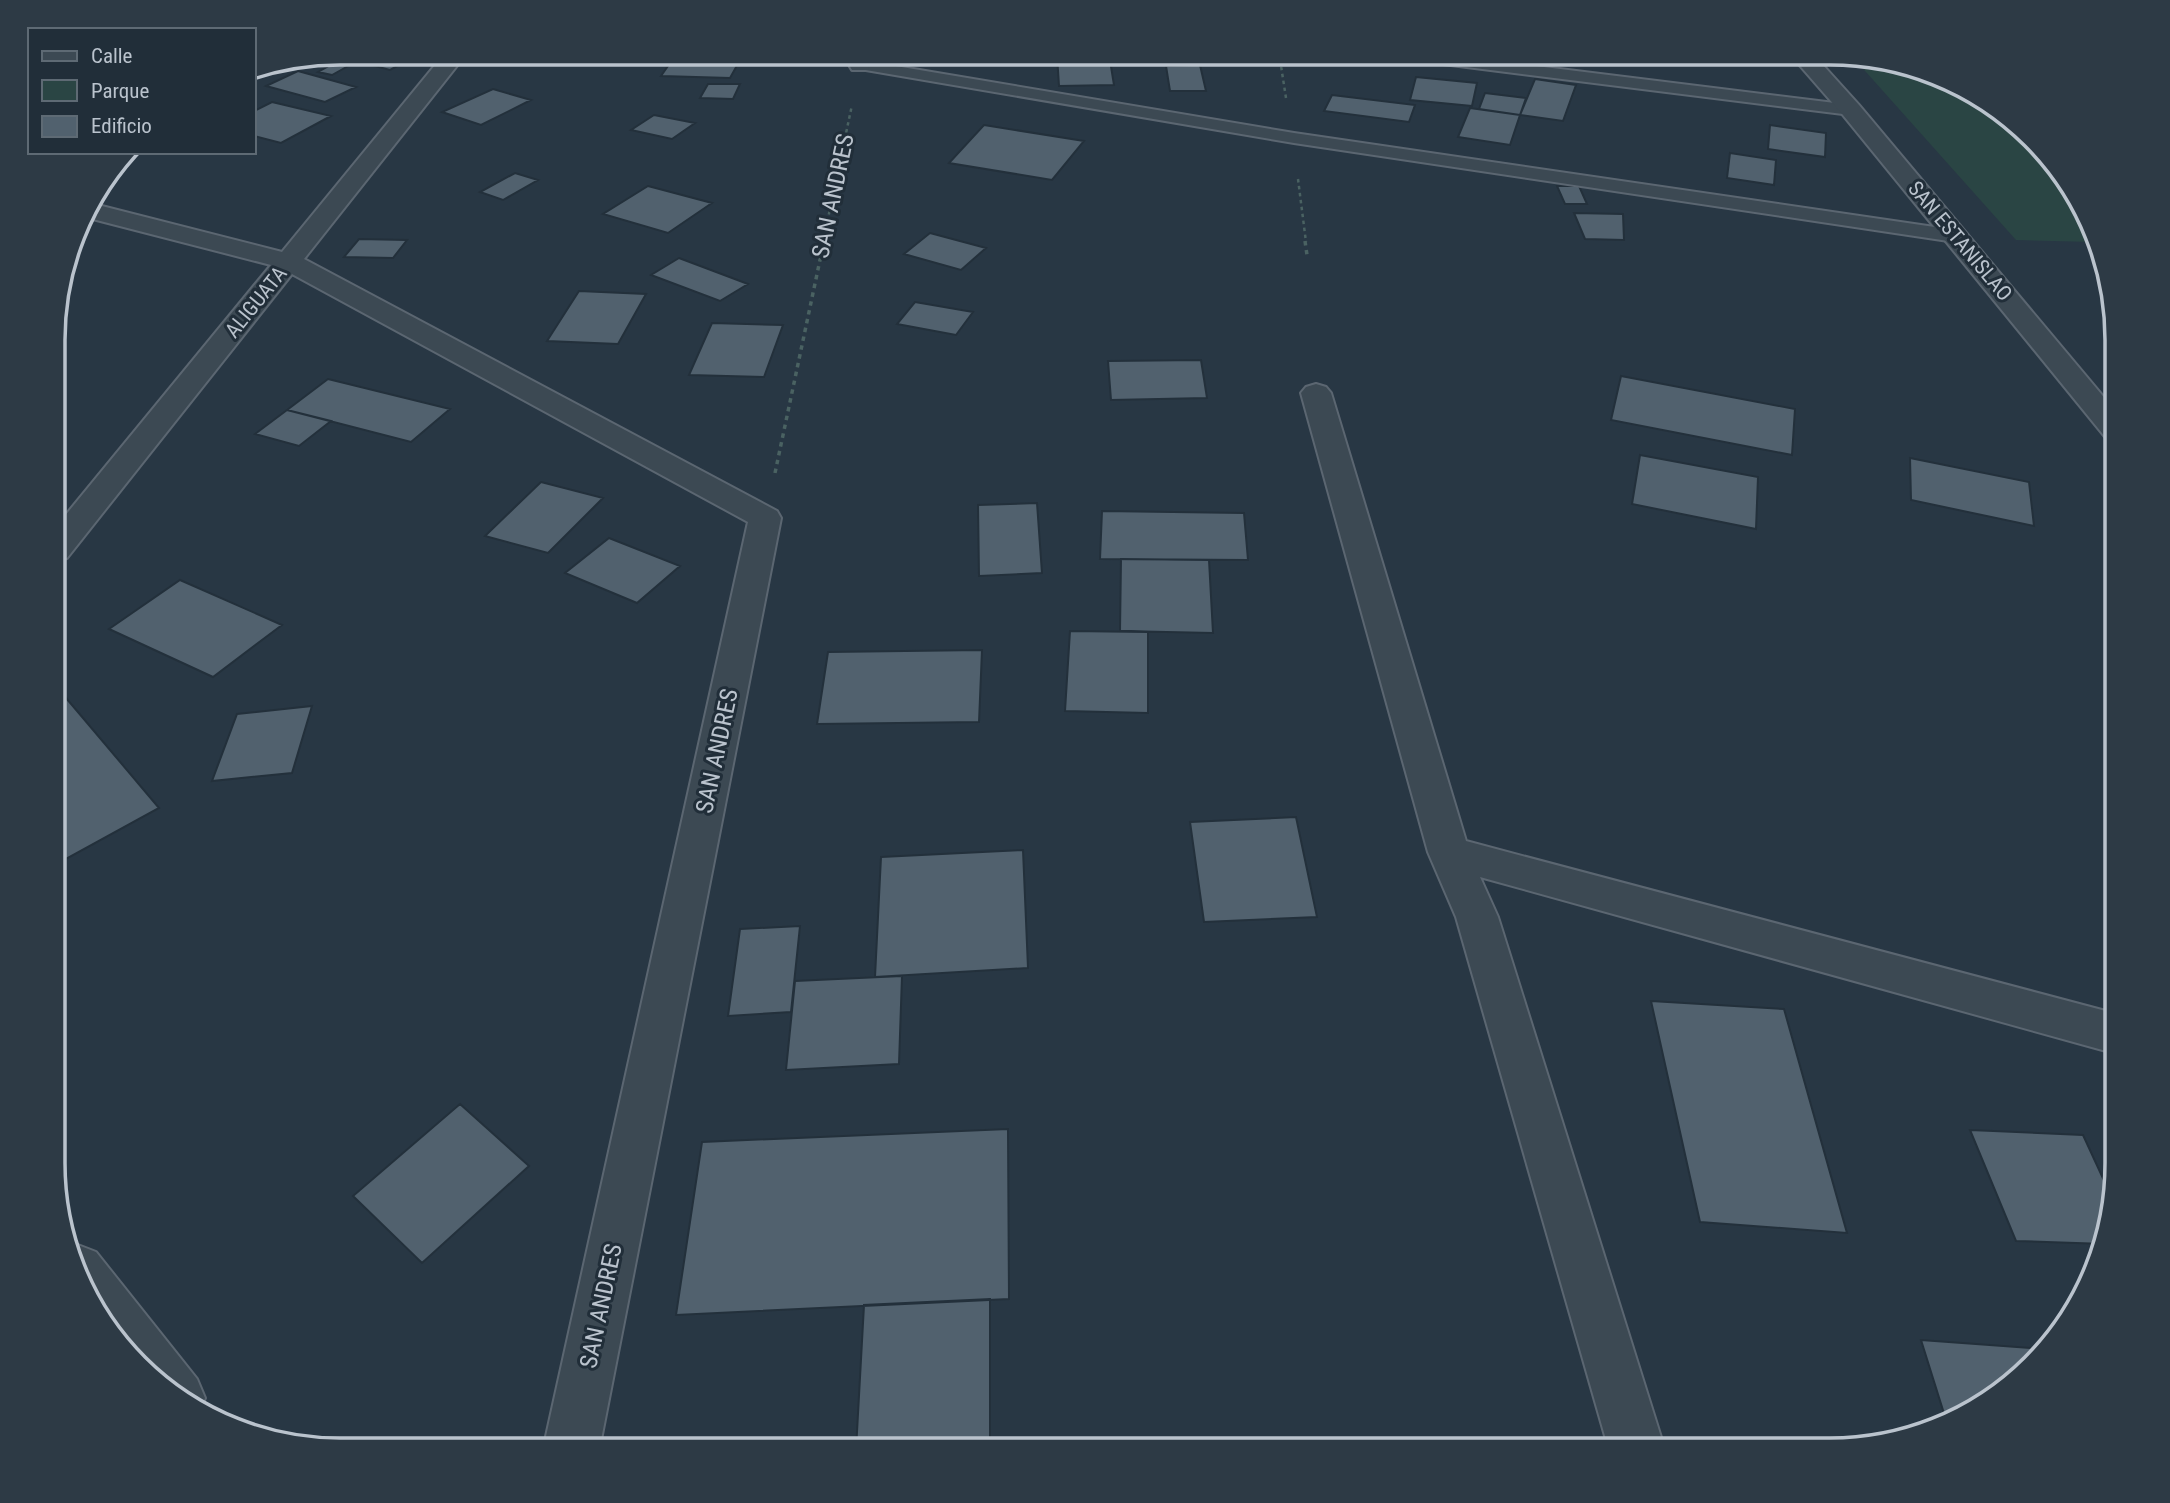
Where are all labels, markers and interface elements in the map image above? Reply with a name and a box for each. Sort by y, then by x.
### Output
legend [28,28,256,154]
text: Calle [91,44,133,68]
text: Parque [91,79,149,103]
text: Edificio [91,114,152,138]
street label: SAN ANDRES [806,131,860,261]
street label: SAN ESTANISLAO [1903,176,2017,306]
street label: ALIGUATA [220,262,292,342]
street label: SAN ANDRES [690,686,744,816]
street label: SAN ANDRES [574,1241,628,1371]

